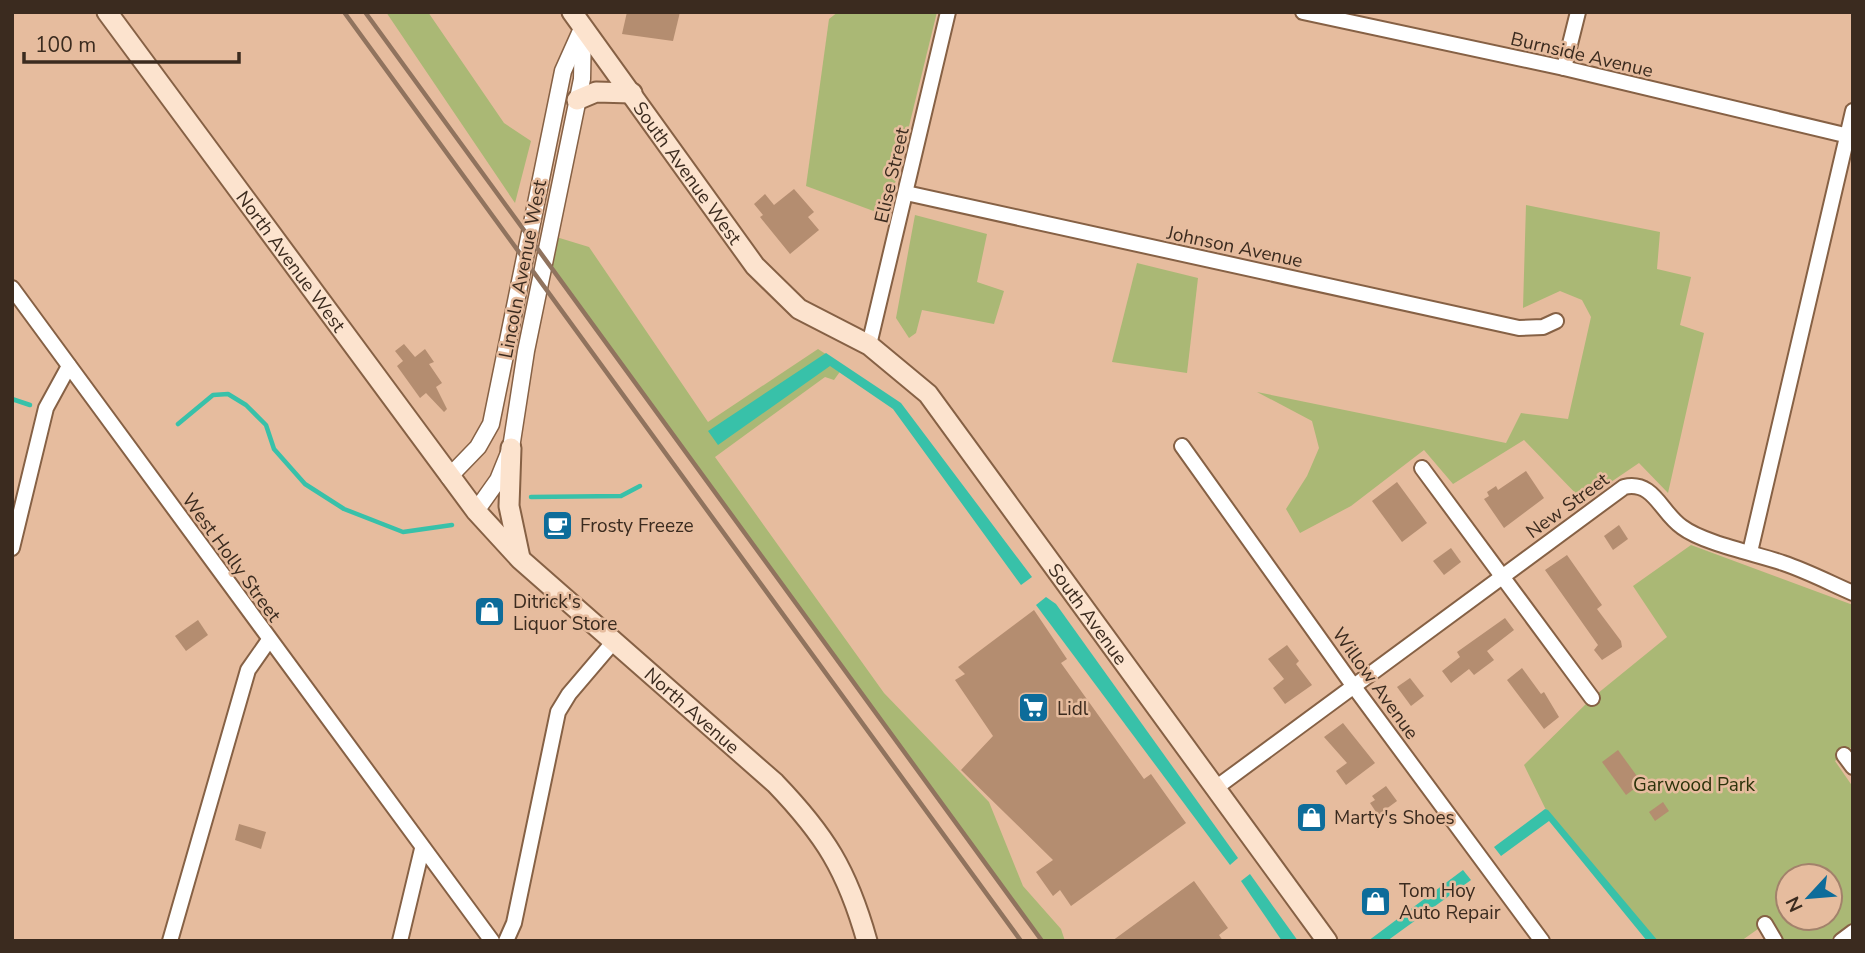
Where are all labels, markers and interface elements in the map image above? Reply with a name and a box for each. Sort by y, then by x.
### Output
scale bar [24,21,240,65]
street label: Burnside Avenue [1508,26,1656,84]
text: 100 m [35,31,96,59]
street label: South Avenue West [627,96,748,250]
street label: Elise Street [868,125,916,225]
street label: Lincoln Avenue West [493,177,553,361]
street label: North Avenue West [230,186,352,338]
street label: Johnson Avenue [1163,220,1305,274]
street label: New Street [1521,467,1615,545]
street label: West Holly Street [176,488,287,627]
cafe icon: Frosty Freeze [540,508,574,542]
place label: Frosty Freeze [580,513,694,539]
street label: South Avenue [1042,558,1133,670]
place label: Ditrick's Liquor Store [513,589,617,637]
shop icon: Ditrick's Liquor Store [473,595,507,629]
street label: Willow Avenue [1326,622,1425,745]
street label: North Avenue [638,662,745,760]
supermarket icon: Lidl [1017,691,1051,725]
place label: Lidl [1057,696,1089,722]
park label: Garwood Park [1633,772,1756,798]
shop icon: Marty's Shoes [1294,800,1328,834]
place label: Marty's Shoes [1334,805,1455,831]
north arrow [1774,862,1844,932]
place label: Tom Hoy Auto Repair [1399,878,1501,926]
shop icon: Tom Hoy Auto Repair [1359,884,1393,918]
text: N [1780,892,1809,916]

